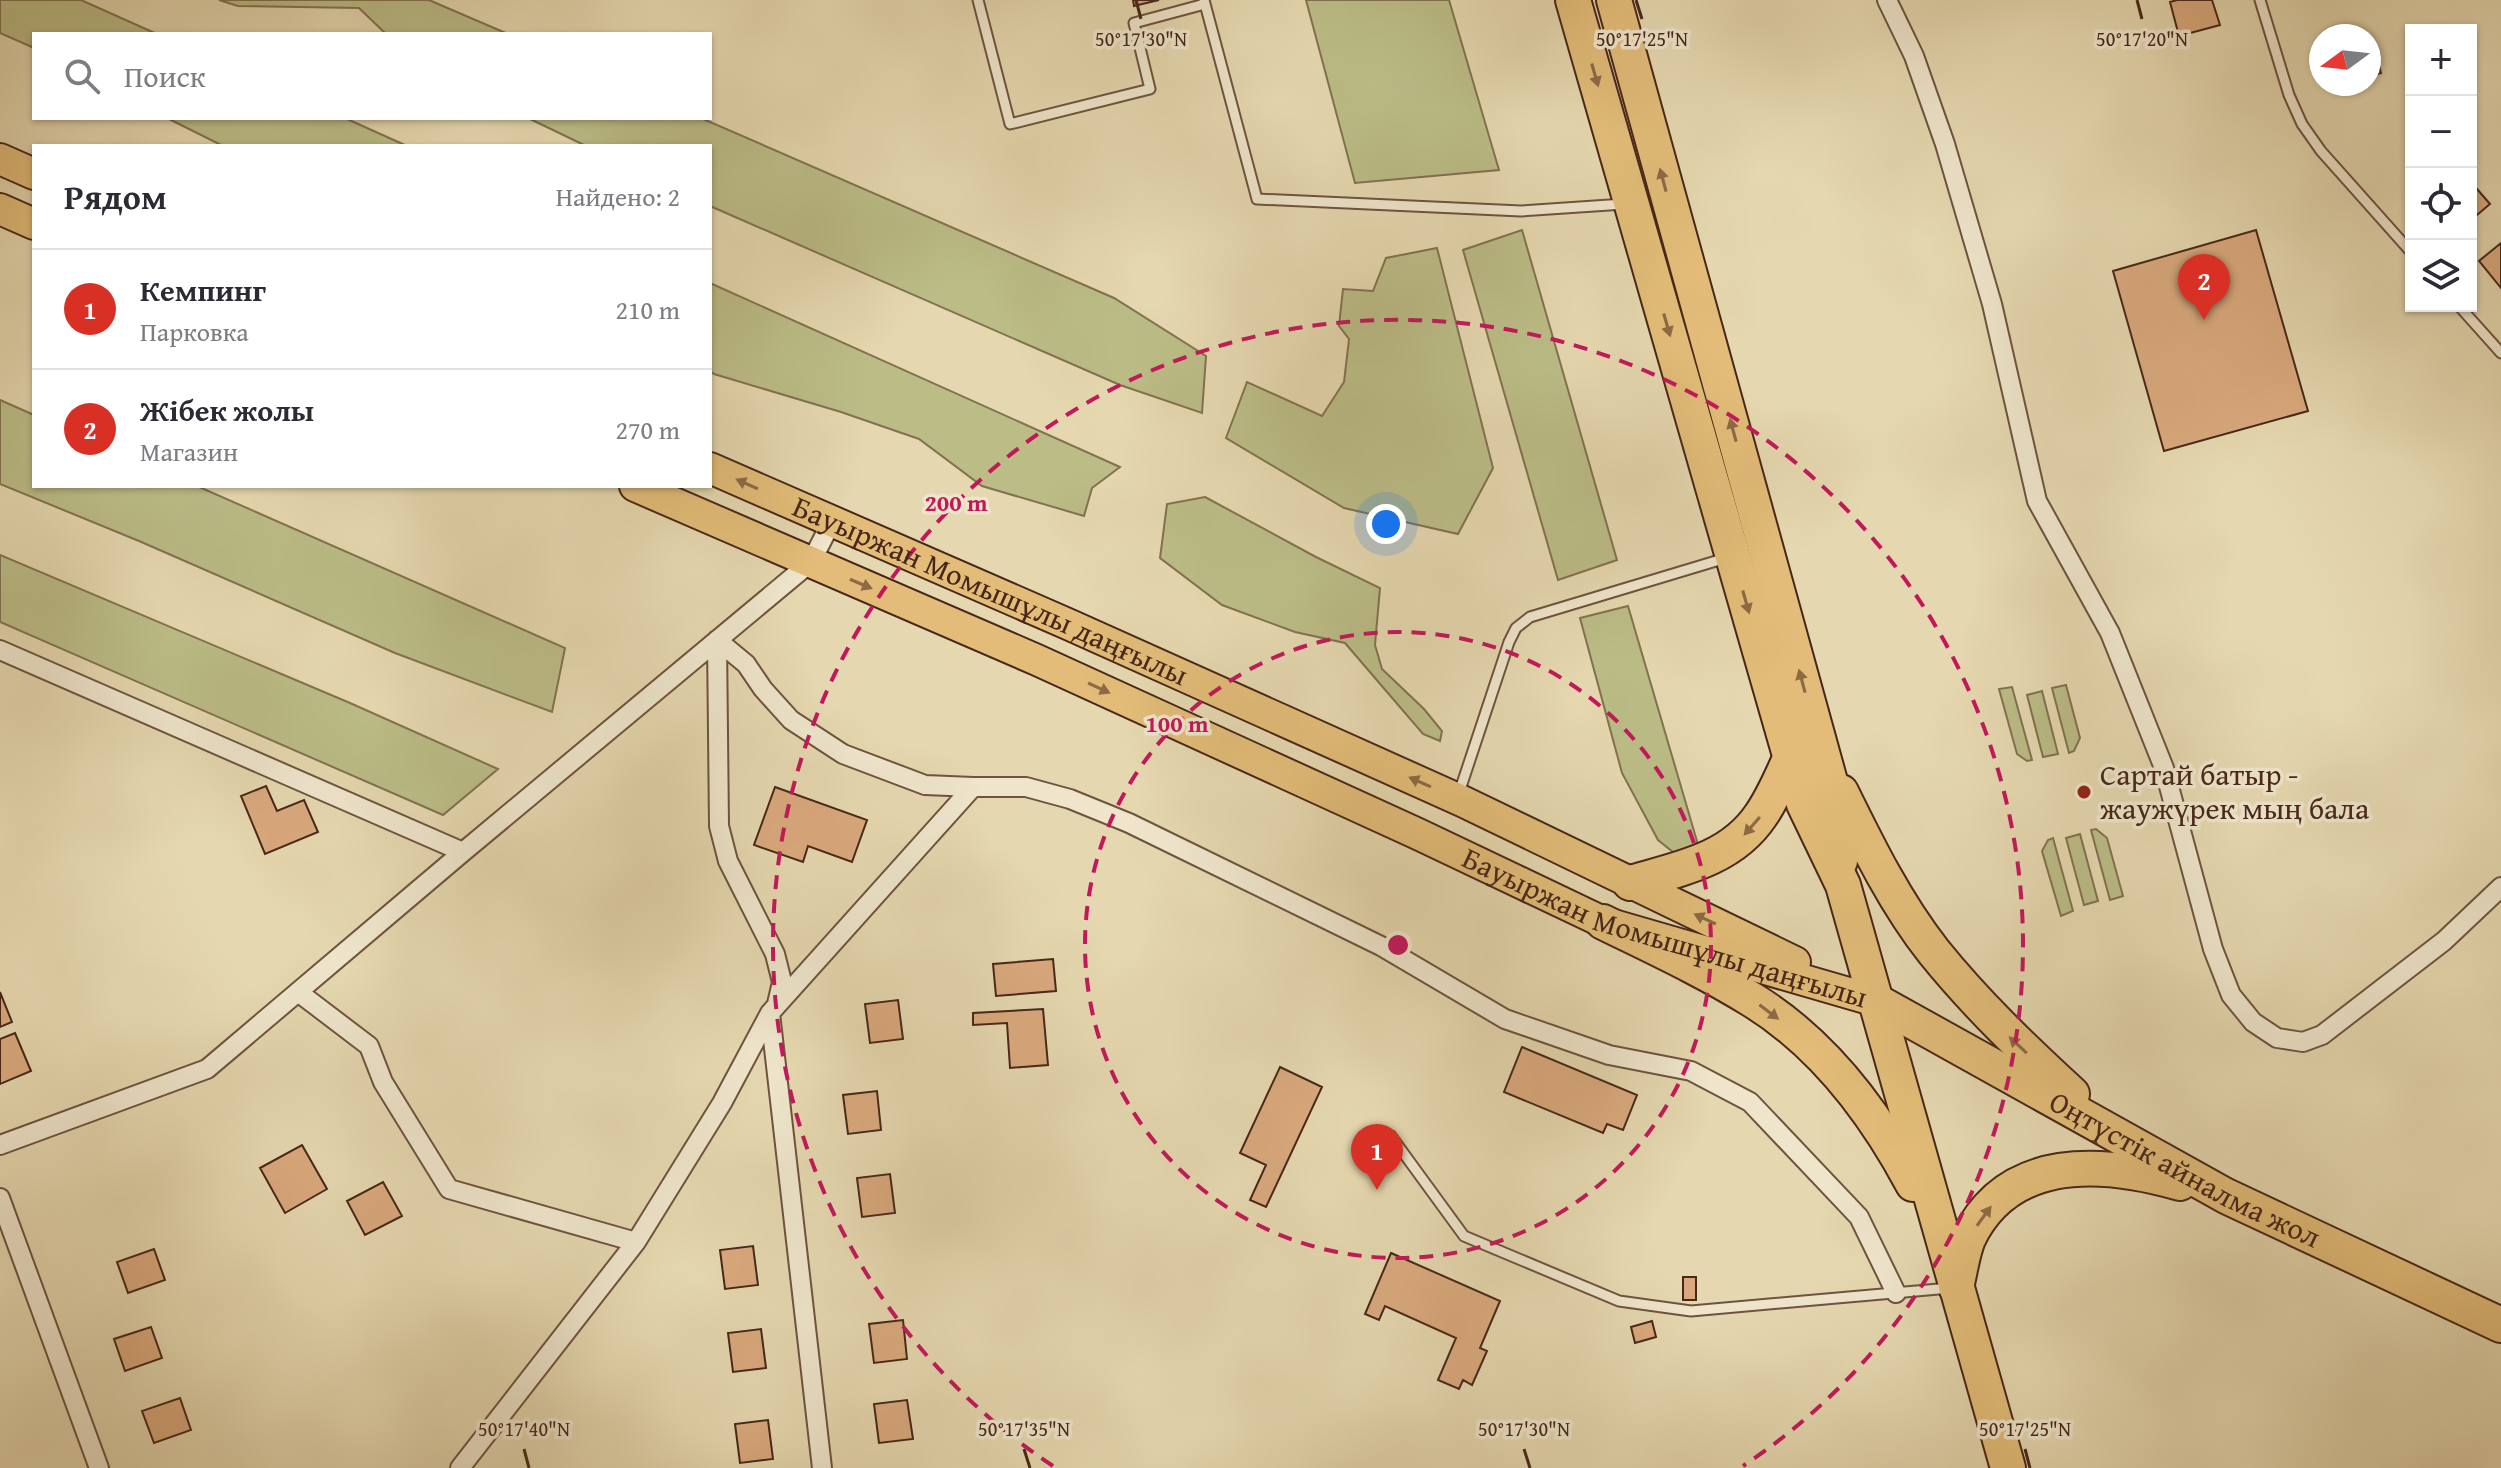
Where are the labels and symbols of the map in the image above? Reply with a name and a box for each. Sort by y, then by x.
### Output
text: 50°17'30"N [1095,24,1187,53]
text: 50°17'25"N [1596,24,1688,53]
text: 50°17'20"N [2096,24,2188,53]
north arrow [2309,24,2381,96]
one-way arrow [1589,63,1602,87]
one-way arrow [1657,167,1669,192]
pin: 2 [2178,254,2230,320]
one-way arrow [1661,313,1674,337]
one-way arrow [1726,418,1739,442]
one-way arrow [735,478,759,491]
street label: Бауыржан Момышұлы даңғылы [786,484,1195,696]
text: 200 m [924,485,988,520]
your location [1366,504,1406,544]
one-way arrow [849,578,873,591]
one-way arrow [1740,590,1753,614]
one-way arrow [1795,668,1808,692]
one-way arrow [1087,682,1111,695]
text: 100 m [1145,706,1209,741]
place label: Сартай батыр - жаужүрек мың бала [2100,752,2370,830]
one-way arrow [1408,775,1432,789]
marker: Сартай батыр - жаужүрек мың бала [2075,783,2093,801]
one-way arrow [1744,816,1761,836]
street label: Бауыржан Момышұлы даңғылы [1455,835,1873,1018]
one-way arrow [1693,912,1716,926]
centre of rings [1384,931,1412,959]
one-way arrow [1759,1004,1780,1019]
one-way arrow [2009,1036,2028,1054]
street label: Оңтүстік айналма жол [2042,1079,2328,1258]
pin: 1 [1351,1124,1403,1190]
one-way arrow [1976,1206,1992,1227]
text: 50°17'40"N [478,1414,570,1443]
text: 50°17'35"N [978,1414,1070,1443]
text: 50°17'30"N [1478,1414,1570,1443]
text: 50°17'25"N [1979,1414,2071,1443]

